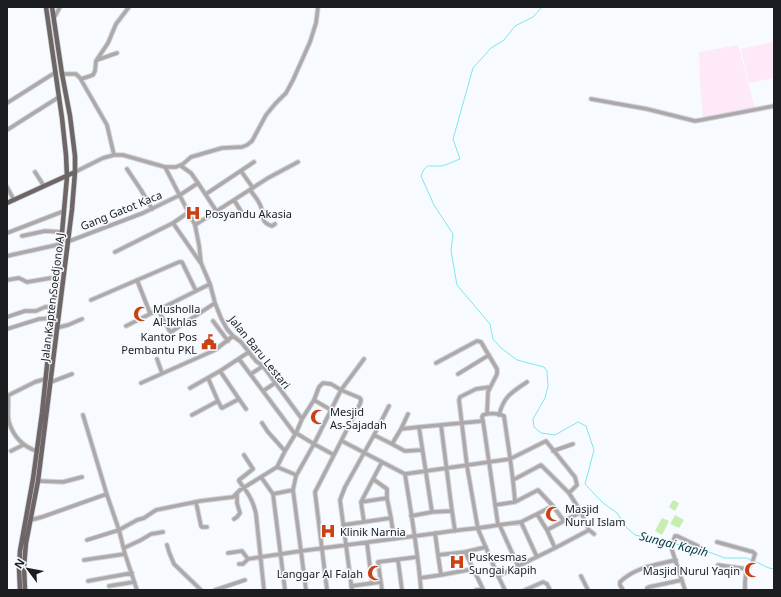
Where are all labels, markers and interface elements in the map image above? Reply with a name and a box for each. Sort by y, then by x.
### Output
street label: Gang Gatot Kaca [78,187,164,233]
hospital icon: Posyandu Akasia [184,204,202,222]
place label: Posyandu Akasia [205,206,292,221]
street label: Jalan Kapten Soedjono AJ [37,232,67,363]
place label: Musholla Al-Ikhlas [153,301,200,329]
mosque icon: Musholla Al-Ikhlas [132,305,150,323]
street label: Jalan Baru Lestari [225,311,294,392]
place label: Kantor Pos Pembantu PKL [121,329,197,357]
public building icon: Kantor Pos Pembantu PKL [200,333,218,351]
place label: Mesjid As-Sajadah [330,404,387,432]
mosque icon: Mesjid As-Sajadah [309,408,327,426]
place label: Masjid Nurul Islam [565,501,626,529]
mosque icon: Masjid Nurul Islam [544,505,562,523]
hospital icon: Klinik Narnia [319,522,337,540]
place label: Klinik Narnia [340,524,406,539]
water label: Sungai Kapih [638,527,710,561]
north arrow [8,549,48,589]
place label: Puskesmas Sungai Kapih [469,549,537,577]
hospital icon: Puskesmas Sungai Kapih [448,553,466,571]
text: N [10,556,28,571]
mosque icon: Masjid Nurul Yaqin [743,561,761,579]
place label: Masjid Nurul Yaqin [643,563,740,578]
mosque icon: Langgar Al Falah [366,564,384,582]
place label: Langgar Al Falah [277,566,363,581]

